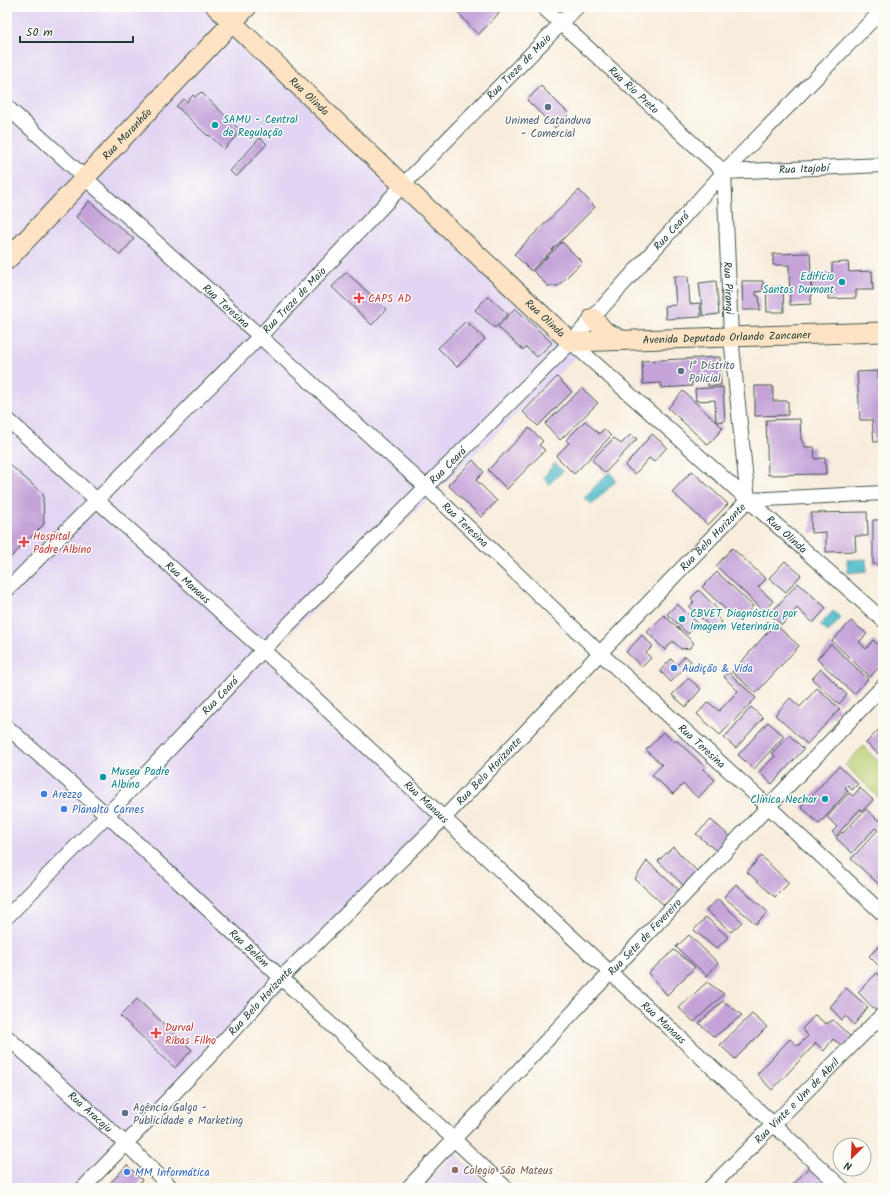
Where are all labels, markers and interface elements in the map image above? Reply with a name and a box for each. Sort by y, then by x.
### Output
scale bar [20,18,133,44]
text: 50 m [26,23,53,42]
street label: Rua Treze de Maio [483,30,556,105]
street label: Rua Rio Preto [604,63,663,119]
street label: Rua Olinda [284,73,333,121]
marker: Unimed Catanduva - Comercial [543,102,553,112]
street label: Rua Maranhão [98,104,157,165]
place label: SAMU - Central de Regulação [223,111,298,142]
place label: Unimed Catanduva - Comercial [505,112,591,143]
marker: SAMU - Central de Regulação [210,120,220,130]
street label: Rua Itajobí [778,159,832,180]
street label: Rua Ceará [649,207,695,255]
street label: Rua Pirangi [718,261,738,315]
street label: Rua Treze de Maio [259,263,331,338]
place label: Edifício Santos Dumont [763,268,835,299]
marker: Edifício Santos Dumont [837,277,847,287]
street label: Rua Teresina [198,280,254,333]
place label: CAPS AD [368,290,411,308]
marker: CAPS AD [353,292,365,304]
street label: Rua Olinda [520,295,569,342]
street label: Avenida Deputado Orlando Zancaner [642,326,813,350]
place label: 1° Distrito Policial [689,357,735,388]
marker: 1° Distrito Policial [676,366,686,376]
street label: Rua Ceará [425,442,473,489]
street label: Rua Teresina [437,498,492,552]
street label: Rua Belo Horizonte [676,499,751,576]
street label: Rua Olinda [761,512,811,558]
place label: Hospital Padre Albino [33,528,91,559]
marker: Hospital Padre Albino [18,536,30,548]
street label: Rua Manaus [161,558,215,609]
place label: CBVET Diagnóstico por Imagem Veterinária [690,605,798,636]
marker: CBVET Diagnóstico por Imagem Veterinária [677,614,687,624]
place label: Audição & Vida [682,660,753,678]
marker: Audição & Vida [669,663,679,673]
street label: Rua Ceará [198,672,244,720]
street label: Rua Teresina [673,720,729,773]
street label: Rua Belo Horizonte [452,733,526,810]
place label: Museu Padre Albino [111,763,170,794]
marker: Museu Padre Albino [98,772,108,782]
street label: Rua Manaus [399,777,453,829]
place label: Arezzo [52,786,82,804]
marker: Arezzo [39,789,49,799]
place label: Clínica Nechar [750,791,818,809]
marker: Clínica Nechar [820,794,830,804]
place label: Planalto Carnes [72,801,144,819]
marker: Planalto Carnes [59,804,69,814]
street label: Rua Sete de Fevereiro [604,895,686,980]
street label: Rua Belém [224,925,273,972]
street label: Rua Belo Horizonte [225,963,298,1040]
street label: Rua Manaus [636,997,690,1049]
place label: Durval Ribas Filho [165,1019,216,1050]
marker: Durval Ribas Filho [150,1027,162,1039]
street label: Rua Vinte e Um de Abril [751,1054,844,1149]
street label: Rua Aracaju [63,1088,117,1138]
place label: Agência Galgo - Publicidade e Marketing [133,1099,243,1130]
marker: Agência Galgo - Publicidade e Marketing [120,1108,130,1118]
north arrow [832,1137,872,1177]
text: N [841,1156,855,1175]
place label: Colegio São Mateus [463,1162,553,1180]
place label: MM Informática [135,1164,210,1182]
marker: Colegio São Mateus [450,1165,460,1175]
marker: MM Informática [122,1167,132,1177]

